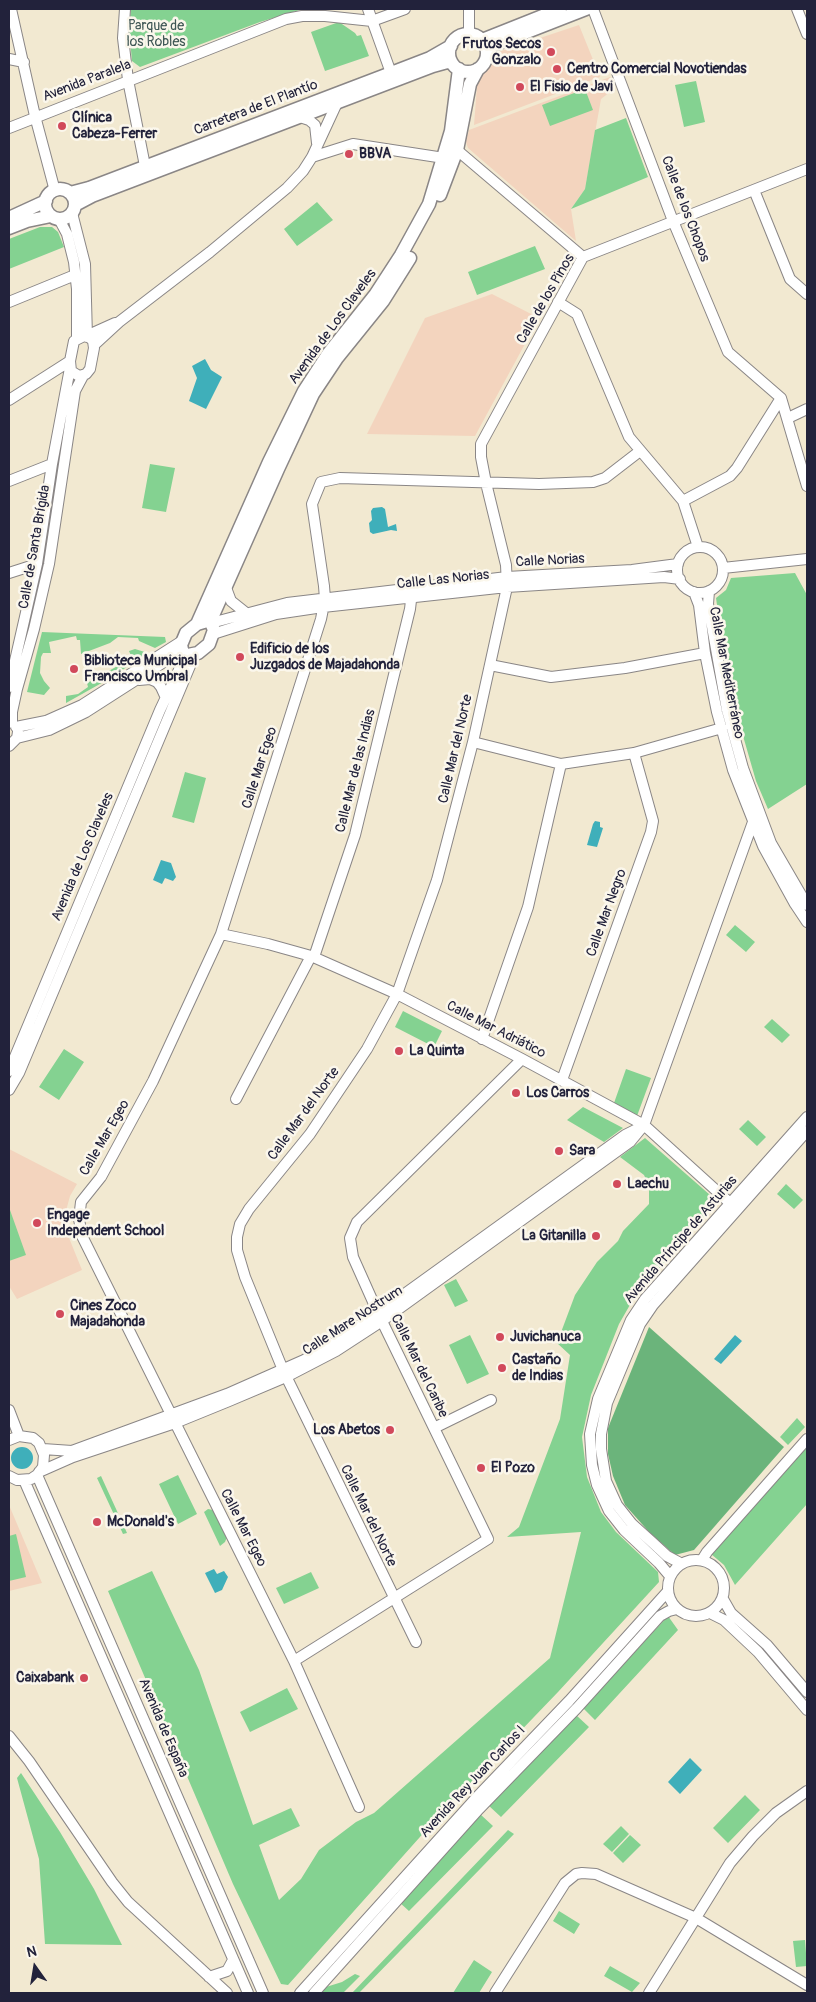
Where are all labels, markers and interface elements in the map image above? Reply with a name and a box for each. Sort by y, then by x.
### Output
park label: Parque de los Robles [126,18,186,50]
place label: Frutos Secos Gonzalo [462,36,541,68]
marker: Frutos Secos Gonzalo [545,46,557,58]
street label: Avenida Paralela [40,56,134,106]
place label: Centro Comercial Novotiendas [567,61,747,77]
marker: Centro Comercial Novotiendas [551,63,563,75]
street label: Carretera de El Plantío [192,77,320,139]
place label: El Fisio de Javi [530,79,613,95]
marker: El Fisio de Javi [514,81,526,93]
place label: Clínica Cabeza-Ferrer [72,110,157,142]
marker: Clínica Cabeza-Ferrer [56,120,68,132]
place label: BBVA [359,146,391,162]
marker: BBVA [343,148,355,160]
street label: Calle de los Chopos [657,154,713,264]
street label: Calle de los Pinos [514,251,578,347]
street label: Avenida de Los Claveles [286,266,380,388]
street label: Calle de Santa Brígida [16,484,54,610]
street label: Calle Norias [515,551,585,571]
street label: Calle Las Norias [396,567,490,593]
street label: Calle Mar Mediterráneo [705,606,747,740]
place label: Edificio de los Juzgados de Majadahonda [250,641,400,674]
marker: Edificio de los Juzgados de Majadahonda [234,651,246,663]
place label: Biblioteca Municipal Francisco Umbral [84,653,197,686]
marker: Biblioteca Municipal Francisco Umbral [68,663,80,675]
street label: Calle Mar del Norte [435,693,477,805]
street label: Calle Mar de las Indias [333,708,379,834]
street label: Calle Mar Egeo [239,725,281,811]
street label: Avenida de Los Claveles [48,790,118,924]
street label: Calle Mar Negro [583,867,631,959]
street label: Calle Mar Adriático [444,998,548,1062]
place label: La Quinta [409,1043,464,1059]
marker: La Quinta [393,1045,405,1057]
street label: Calle Mar del Norte [265,1064,343,1164]
place label: Los Carros [526,1085,589,1101]
marker: Los Carros [510,1087,522,1099]
street label: Calle Mar Egeo [76,1097,134,1179]
place label: Sara [569,1143,595,1159]
marker: Sara [553,1145,565,1157]
street label: Avenida Príncipe de Asturias [621,1173,741,1307]
place label: Laechu [627,1176,669,1192]
marker: Laechu [611,1178,623,1190]
place label: Engage Independent School [47,1207,164,1240]
marker: Engage Independent School [31,1217,43,1229]
place label: La Gitanilla [521,1228,586,1244]
marker: La Gitanilla [590,1230,602,1242]
street label: Calle Mare Nostrum [300,1282,406,1360]
place label: Cines Zoco Majadahonda [70,1298,145,1330]
marker: Cines Zoco Majadahonda [54,1308,66,1320]
street label: Calle Mar del Caribe [387,1312,451,1420]
place label: Juvichanuca [510,1329,581,1345]
marker: Juvichanuca [494,1331,506,1343]
place label: Castaño de Indias [512,1352,563,1384]
marker: Castaño de Indias [496,1362,508,1374]
place label: Los Abetos [313,1422,380,1438]
marker: Los Abetos [384,1424,396,1436]
place label: El Pozo [491,1460,535,1476]
street label: Calle Mar del Norte [336,1462,400,1570]
marker: El Pozo [475,1462,487,1474]
street label: Calle Mar Egeo [216,1486,270,1570]
place label: McDonald's [107,1514,174,1530]
marker: McDonald's [91,1516,103,1528]
place label: Caixabank [16,1670,74,1686]
marker: Caixabank [78,1672,90,1684]
street label: Avenida de España [135,1676,191,1780]
street label: Avenida Rey Juan Carlos I [417,1722,529,1842]
north arrow [10,1942,60,1992]
text: N [25,1943,38,1961]

